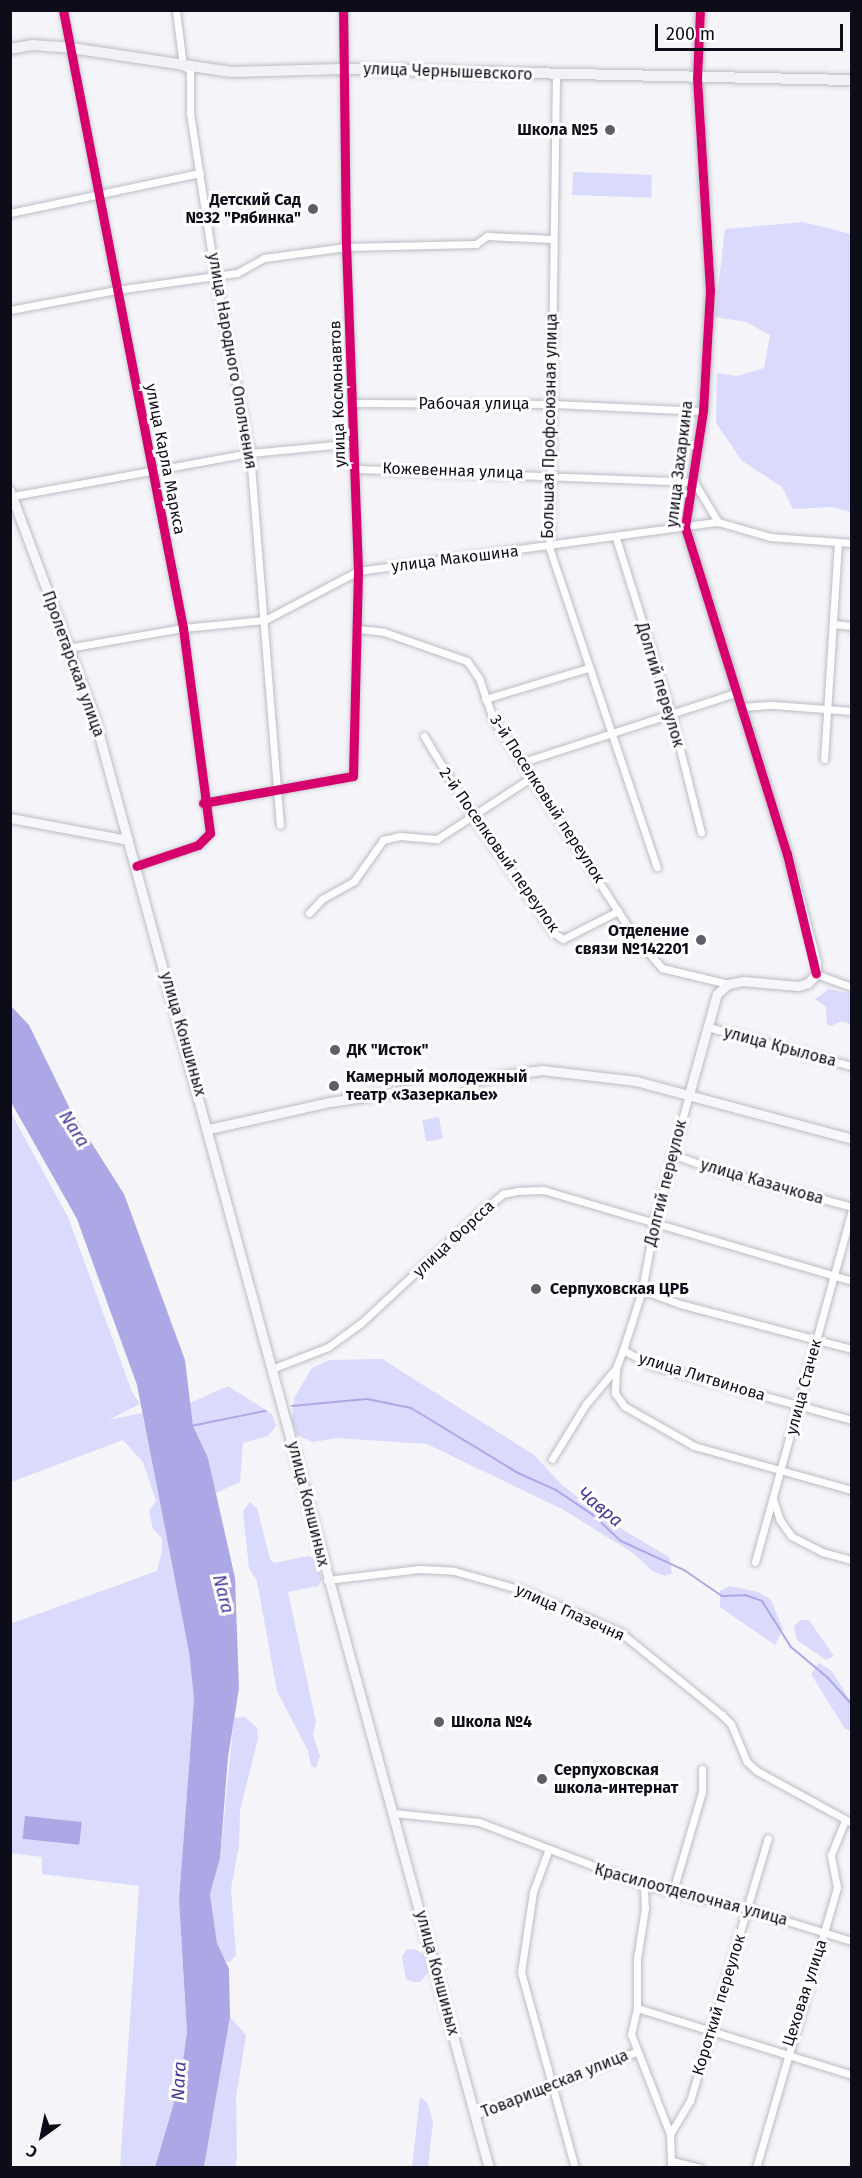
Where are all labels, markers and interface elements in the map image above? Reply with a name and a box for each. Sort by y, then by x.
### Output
scale bar [658,12,846,50]
text: 200 m [666,23,715,45]
street label: улица Чернышевского [363,59,533,85]
place label: Школа №5 [517,120,598,140]
marker: Школа №5 [603,123,617,137]
place label: Детский Сад №32 "Рябинка" [186,190,301,228]
marker: Детский Сад №32 "Рябинка" [306,202,320,216]
street label: улица Народного Ополчения [204,251,260,471]
street label: Большая Профсоюзная улица [538,313,562,539]
street label: улица Космонавтов [326,320,350,468]
street label: улица Карла Маркса [141,382,189,536]
street label: Рабочая улица [419,394,529,414]
street label: улица Захаркина [663,399,697,529]
street label: Кожевенная улица [382,459,524,483]
street label: улица Макошина [390,542,520,576]
street label: Пролетарская улица [38,588,108,740]
street label: Долгий переулок [632,620,688,750]
street label: 3-й Поселковый переулок [485,711,609,887]
street label: 2-й Поселковый переулок [435,764,563,936]
place label: Отделение связи №142201 [575,921,689,959]
marker: Отделение связи №142201 [694,933,708,947]
street label: улица Коншиных [156,970,210,1098]
street label: улица Крылова [722,1023,838,1071]
place label: ДК "Исток" [347,1040,428,1060]
marker: ДК "Исток" [328,1043,342,1057]
place label: Камерный молодежный театр «Зазеркалье» [346,1067,527,1105]
marker: Камерный молодежный театр «Зазеркалье» [327,1079,341,1093]
water label: Nara [54,1107,94,1151]
street label: Долгий переулок [641,1118,691,1248]
street label: улица Казачкова [698,1155,826,1209]
street label: улица Форсса [409,1196,499,1282]
place label: Серпуховская ЦРБ [550,1279,689,1299]
marker: Серпуховская ЦРБ [527,1280,545,1298]
street label: улица Стачек [782,1337,826,1437]
street label: улица Литвинова [636,1349,768,1405]
street label: улица Коншиных [283,1439,333,1569]
water label: Чавра [573,1482,627,1532]
water label: Nara [208,1572,238,1616]
street label: улица Глазечня [513,1580,627,1646]
place label: Школа №4 [451,1712,532,1732]
marker: Школа №4 [432,1715,446,1729]
place label: Серпуховская школа-интернат [554,1760,678,1798]
marker: Серпуховская школа-интернат [535,1772,549,1786]
street label: Красилоотделочная улица [592,1860,790,1930]
street label: улица Коншиных [411,1909,463,2037]
street label: Короткий переулок [688,1932,750,2078]
street label: Цеховая улица [779,1937,831,2049]
street label: Товарищеская улица [479,2046,631,2122]
water label: Nara [167,2061,191,2101]
north arrow [12,2106,72,2166]
text: С [23,2141,41,2162]

